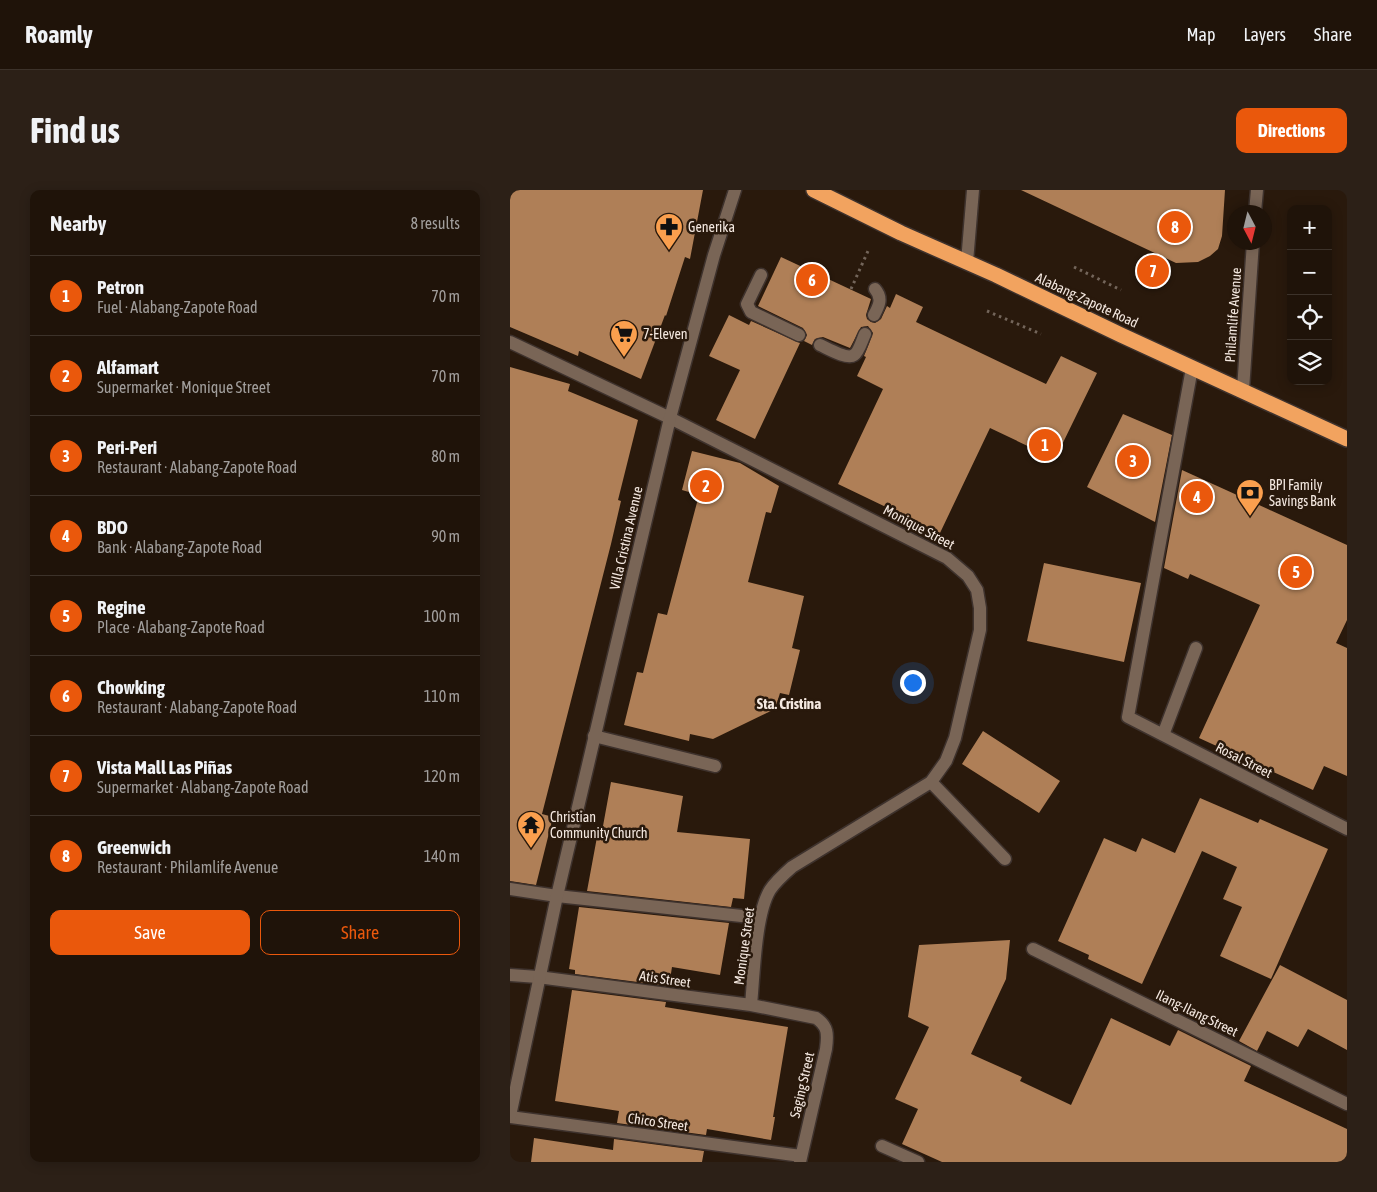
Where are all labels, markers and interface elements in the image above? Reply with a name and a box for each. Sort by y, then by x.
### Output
text: Roamly [25,21,93,48]
text: Map [1186,24,1215,45]
text: Layers [1243,24,1286,45]
text: Share [1314,24,1352,45]
button: Directions [1236,108,1347,153]
text: Find us [30,110,120,150]
north arrow [1227,205,1272,250]
map controls [1287,205,1332,385]
button: + [1287,205,1332,250]
pin: 8 [1159,208,1191,246]
text: Nearby [50,211,106,235]
pharmacy icon: Generika [654,212,684,251]
text: 8 results [410,214,460,232]
place label: Generika [688,219,735,235]
button: − [1287,250,1332,295]
pin: 7 [1137,252,1169,290]
pin: 6 [796,261,828,299]
street label: Philamlife Avenue [1222,267,1244,363]
street label: Alabang-Zapote Road [1033,269,1141,331]
text: Petron [97,276,144,298]
text: 1 [62,287,70,305]
text: 70 m [431,287,460,305]
button: locate [1287,295,1332,340]
text: Fuel · Alabang-Zapote Road [97,298,258,316]
supermarket icon: 7-Eleven [609,319,639,358]
place label: 7-Eleven [643,326,688,342]
button: layers [1287,340,1332,385]
text: Alfamart [97,356,159,378]
text: 2 [62,367,70,385]
text: 70 m [431,367,460,385]
text: Supermarket · Monique Street [97,378,271,396]
pin: 1 [1029,426,1061,464]
text: Peri-Peri [97,436,157,458]
pin: 3 [1117,442,1149,480]
text: 3 [62,447,70,465]
text: 80 m [431,447,460,465]
text: Restaurant · Alabang-Zapote Road [97,458,297,476]
pin: 2 [690,467,722,505]
place label: BPI Family Savings Bank [1269,477,1336,509]
pin: 4 [1181,478,1213,516]
bank icon: BPI Family Savings Bank [1235,478,1265,517]
street label: Villa Cristina Avenue [606,485,646,591]
street label: Monique Street [881,502,957,552]
text: BDO [97,516,128,538]
text: 4 [62,527,70,545]
text: 90 m [431,527,460,545]
text: Bank · Alabang-Zapote Road [97,538,262,556]
pin: 5 [1280,553,1312,591]
text: Regine [97,596,146,618]
text: 5 [62,607,70,625]
text: 100 m [424,607,460,625]
text: Place · Alabang-Zapote Road [97,618,265,636]
your location [900,670,926,696]
text: Chowking [97,676,165,698]
text: 6 [62,687,70,705]
text: 110 m [424,687,460,705]
district label: Sta. Cristina [757,695,821,712]
text: Restaurant · Alabang-Zapote Road [97,698,297,716]
street label: Rosal Street [1213,739,1275,781]
text: Vista Mall Las Piñas [97,756,232,778]
text: 7 [62,767,70,785]
text: 120 m [424,767,460,785]
text: Supermarket · Alabang-Zapote Road [97,778,308,796]
place label: Christian Community Church [550,809,647,841]
temple icon: Christian Community Church [516,810,546,849]
text: Greenwich [97,836,171,858]
text: 8 [62,847,70,865]
text: 140 m [424,847,460,865]
text: Restaurant · Philamlife Avenue [97,858,278,876]
street label: Monique Street [731,906,757,986]
button: Save [50,910,250,955]
button: Share [260,910,460,955]
street label: Atis Street [638,967,692,991]
street label: Ilang-Ilang Street [1153,986,1241,1040]
street label: Saging Street [787,1051,817,1119]
street label: Chico Street [627,1110,689,1134]

